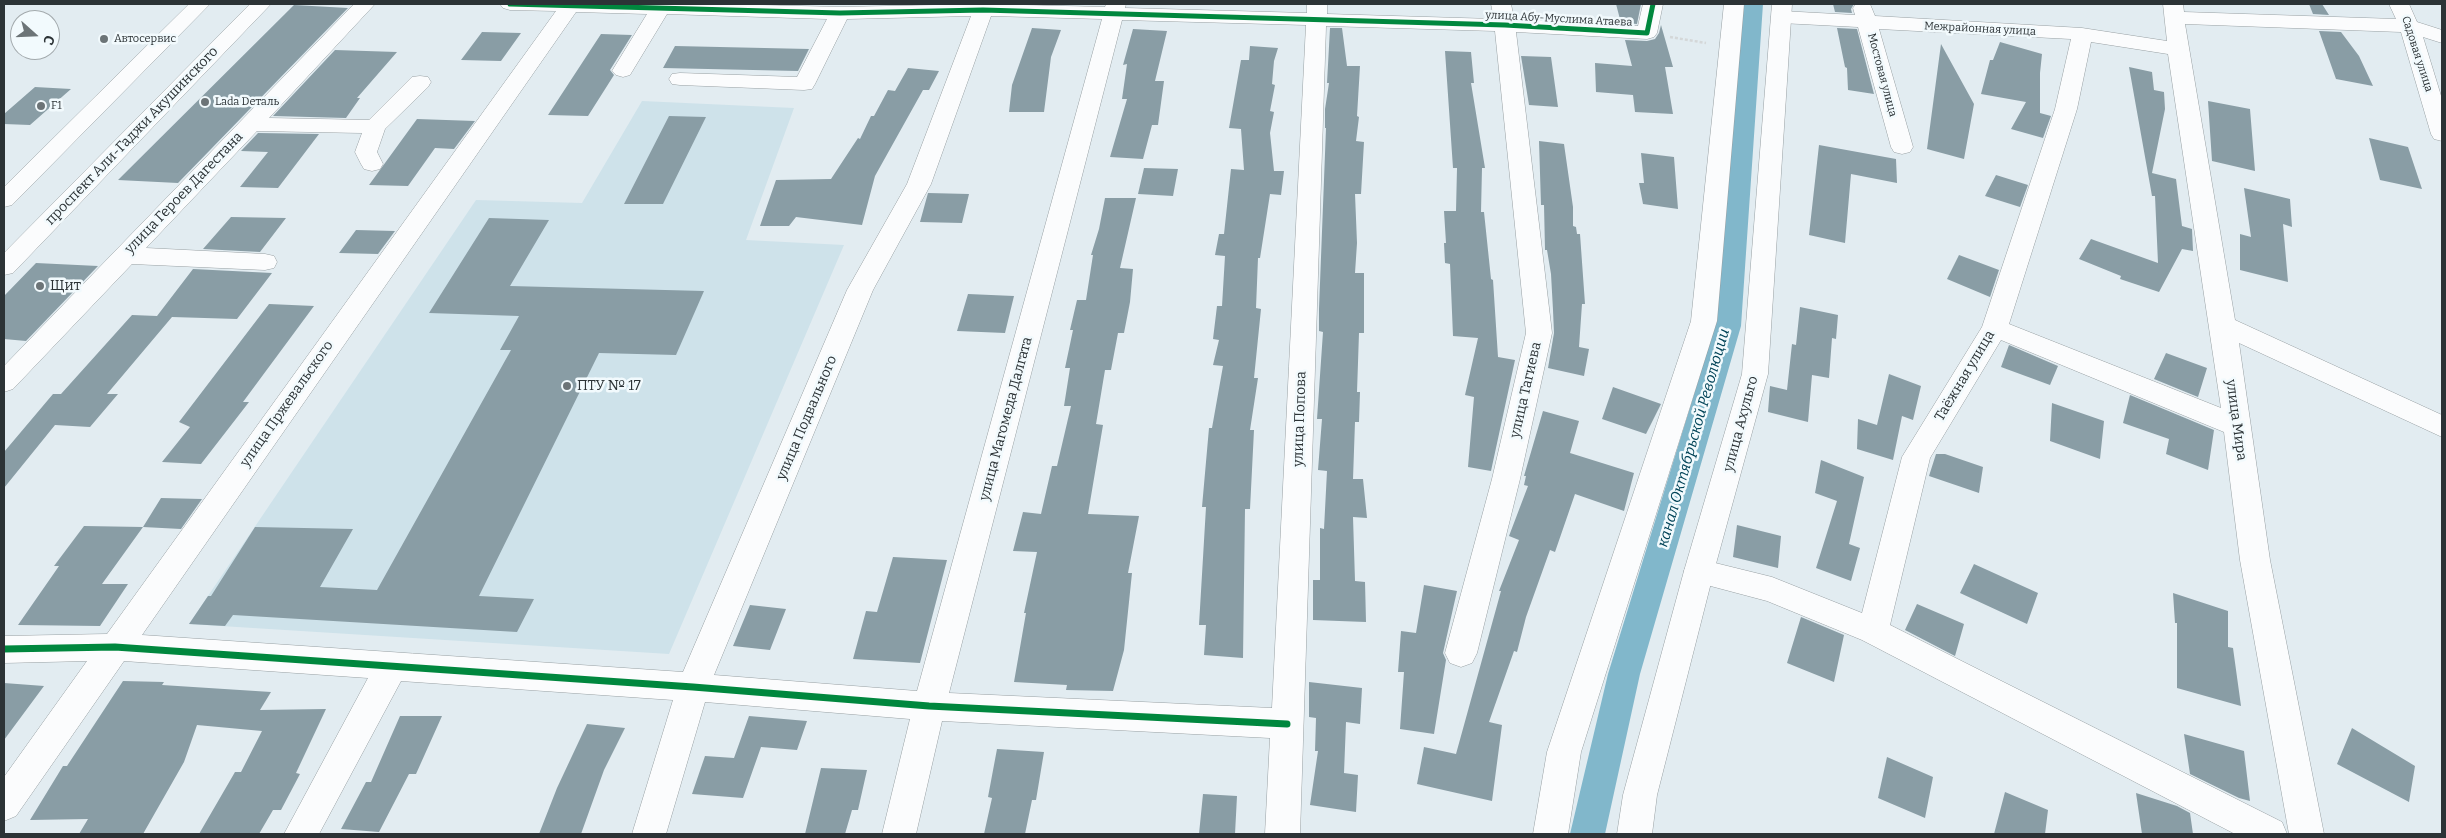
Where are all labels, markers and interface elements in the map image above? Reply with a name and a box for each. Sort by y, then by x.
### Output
street label: улица Абу-Муслима Атаева [1485,9,1633,29]
north arrow [10,10,60,60]
street label: Садовая улица [2399,15,2435,93]
street label: Межрайонная улица [1924,19,2036,39]
place label: Автосервис [114,32,176,46]
street label: Мостовая улица [1864,32,1900,118]
text: С [39,33,58,47]
marker: Автосервис [98,33,110,45]
street label: проспект Али-Гаджи Акушинского [42,43,222,229]
place label: Lada Dеталь [215,95,279,109]
marker: Lada Dеталь [199,96,211,108]
place label: F1 [51,99,62,113]
marker: F1 [35,100,47,112]
street label: улица Героев Дагестана [121,129,247,257]
place label: Щит [50,278,81,294]
marker: Щит [34,280,46,292]
water label: канал Октябрьской Революции [1654,327,1734,549]
street label: Таёжная улица [1931,328,1999,424]
street label: улица Магомеда Далгата [976,335,1036,503]
street label: улица Пржевальского [237,338,337,470]
street label: улица Тагиева [1507,340,1545,440]
street label: улица Подвального [773,353,841,483]
street label: улица Попова [1290,371,1310,467]
street label: улица Ахульго [1720,374,1762,474]
place label: ПТУ № 17 [577,378,641,394]
street label: улица Мира [2222,378,2250,462]
marker: ПТУ № 17 [561,380,573,392]

